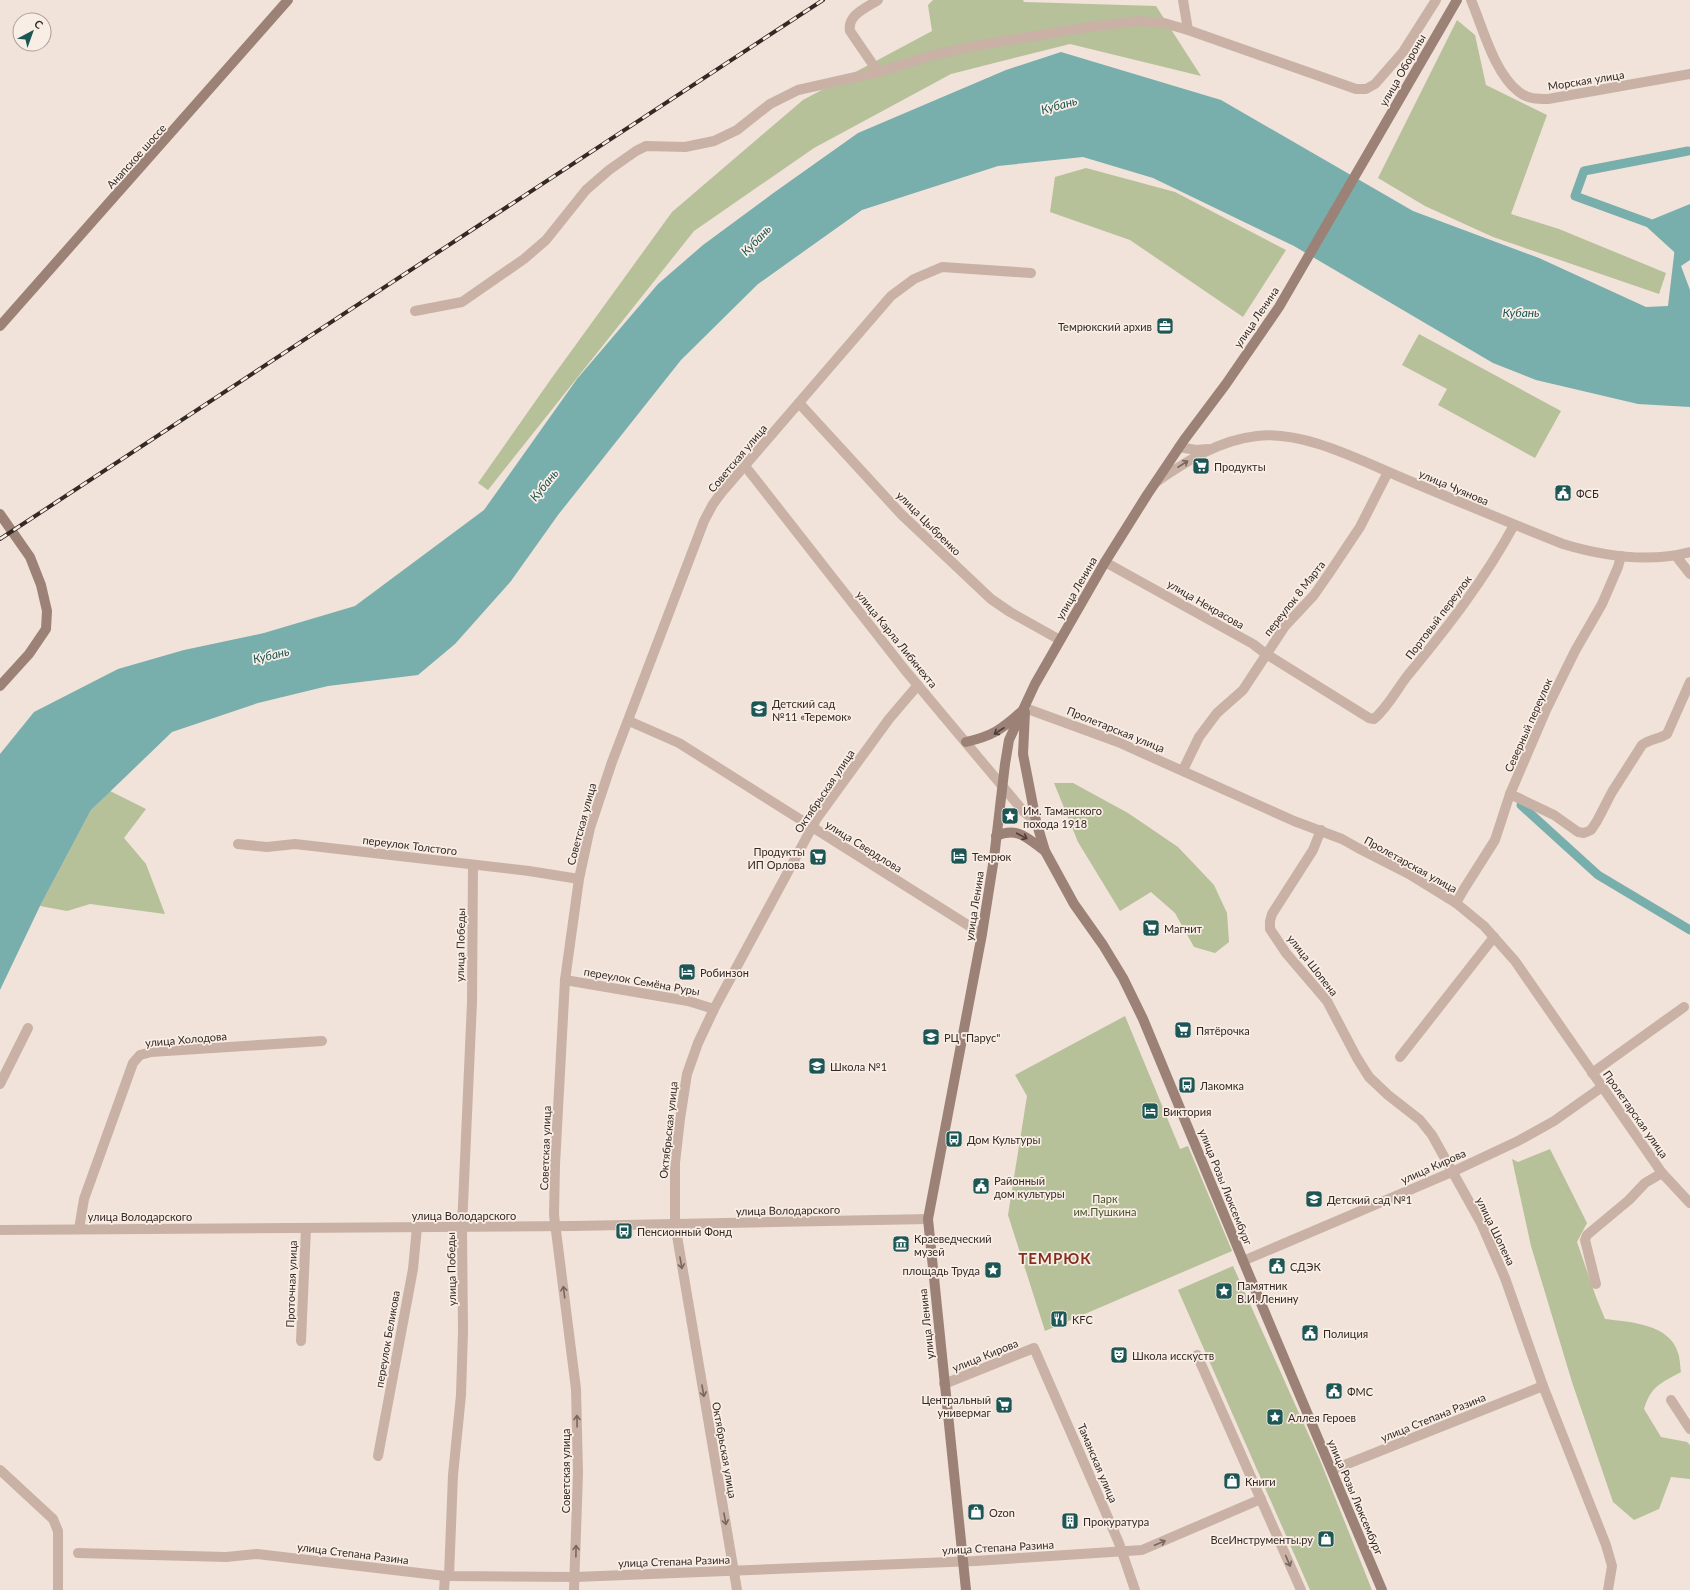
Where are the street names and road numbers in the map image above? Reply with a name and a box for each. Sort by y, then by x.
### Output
street label: улица Обороны [1376,32,1428,108]
street label: Морская улица [1547,68,1625,92]
street label: Анапское шоссе [104,121,168,191]
street label: улица Ленина [1231,284,1281,350]
street label: Советская улица [705,421,769,495]
street label: улица Чуянова [1417,466,1491,508]
street label: улица Цыбренко [894,488,964,558]
street label: улица Ленина [1053,554,1099,622]
street label: переулок 8 Марта [1261,558,1327,638]
street label: Портовый переулок [1402,572,1474,661]
street label: улица Некрасова [1165,577,1247,631]
street label: улица Карла Либкнехта [854,588,940,690]
street label: Северный переулок [1501,676,1555,774]
street label: Пролетарская улица [1065,703,1167,755]
street label: Октябрьская улица [791,747,857,835]
street label: Советская улица [564,781,598,867]
street label: улица Свердлова [823,817,905,875]
street label: переулок Толстого [362,833,458,857]
street label: Пролетарская улица [1362,833,1460,895]
street label: улица Ленина [962,870,986,942]
street label: улица Победы [453,908,467,982]
street label: улица Шопена [1285,932,1341,998]
street label: переулок Семёна Руры [583,964,701,998]
street label: улица Холодова [145,1029,227,1049]
street label: Пролетарская улица [1601,1068,1671,1160]
street label: Октябрьская улица [656,1081,680,1179]
street label: Советская улица [537,1105,553,1191]
street label: улица Розы Люксембург [1197,1127,1255,1247]
street label: улица Кирова [1398,1146,1468,1186]
street label: улица Шопена [1474,1195,1518,1267]
street label: улица Володарского [736,1203,840,1217]
street label: улица Володарского [412,1209,516,1222]
street label: улица Володарского [88,1210,192,1223]
street label: улица Победы [444,1232,458,1306]
street label: Проточная улица [283,1240,299,1328]
street label: улица Ленина [916,1288,936,1360]
street label: переулок Беликова [372,1290,402,1388]
street label: улица Кирова [950,1336,1020,1374]
street label: улица Степана Разина [1379,1390,1487,1444]
street label: Октябрьская улица [710,1401,740,1499]
street label: Таманская улица [1075,1421,1121,1505]
street label: Советская улица [559,1429,572,1513]
street label: улица Розы Люксембург [1326,1437,1386,1557]
street label: улица Степана Разина [942,1538,1054,1556]
street label: улица Степана Разина [297,1540,409,1566]
street label: улица Степана Разина [618,1553,730,1569]

